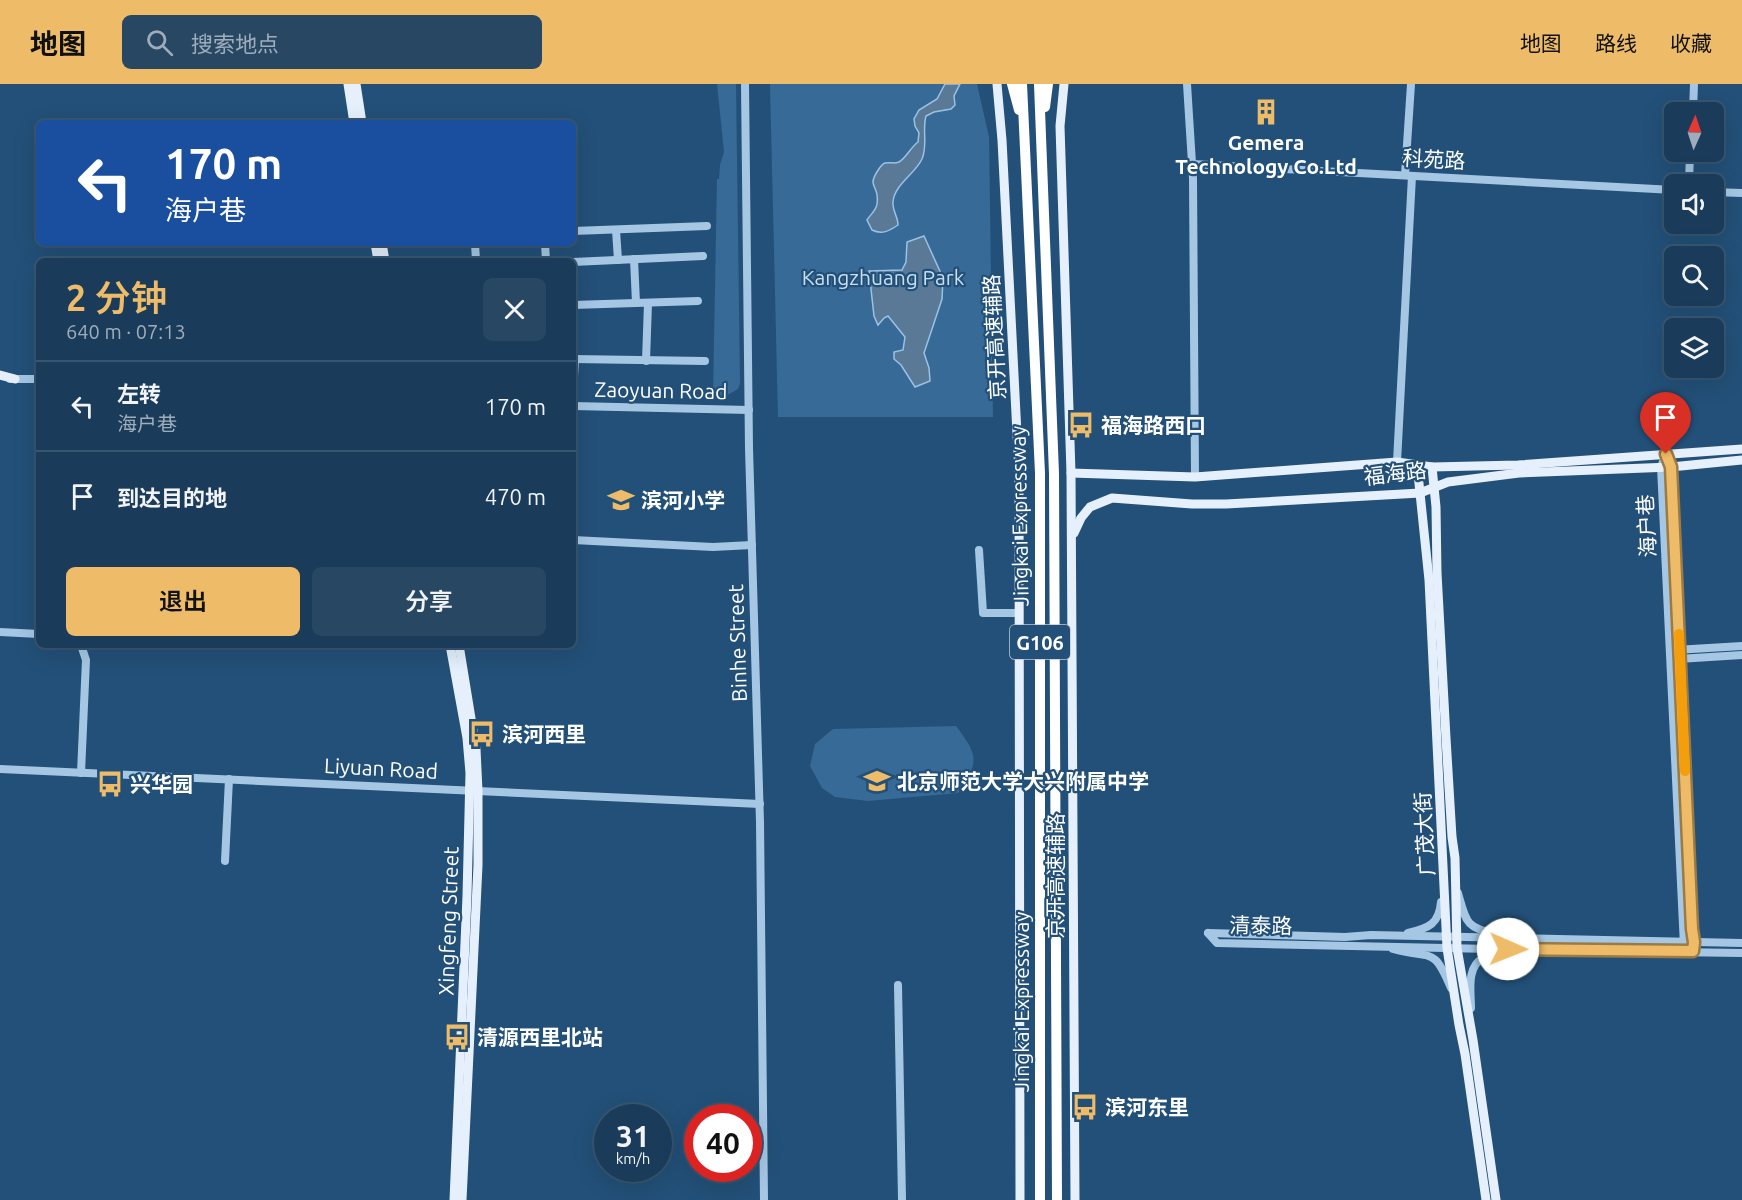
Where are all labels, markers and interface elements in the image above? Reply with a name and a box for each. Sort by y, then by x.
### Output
search box [122,15,542,69]
icon: search [143,26,176,59]
text: 地图 [30,28,86,59]
text: 搜索地点 [191,31,279,56]
text: 地图 [1520,31,1562,55]
text: 路线 [1595,31,1637,55]
text: 收藏 [1670,31,1712,55]
building icon: Gemera Technology Co.Ltd [1251,97,1281,127]
north arrow [1664,102,1724,162]
map controls [1664,102,1724,378]
place label: Gemera Technology Co.Ltd [1175,130,1357,178]
text: 170 m [165,140,282,187]
icon: left [66,144,144,222]
street label: 科苑路 [1402,145,1466,173]
button: sound [1664,174,1724,234]
text: 海户巷 [165,195,246,225]
button: search [1664,246,1724,306]
park label: Kangzhuang Park [802,265,965,289]
street label: 京开高速辅路 [979,273,1009,401]
text: 2 分钟 [66,277,167,318]
button: close [483,278,546,341]
button: layers [1664,318,1724,378]
text: 640 m · 07:13 [66,320,186,343]
street label: Zaoyuan Road [594,377,728,403]
text: 左转 [117,381,161,406]
icon: left [66,390,99,423]
pin [1640,392,1691,454]
text: 170 m [485,394,546,419]
icon: arrive [1649,401,1682,434]
bus stop icon: 福海路西口 [1066,410,1096,440]
text: 海户巷 [117,412,177,435]
place label: 福海路西口 [1101,413,1206,437]
street label: Jingkai Expressway [1005,425,1033,607]
street label: 福海路 [1362,457,1428,489]
icon: arrive [66,480,99,513]
text: 470 m [485,484,546,509]
text: 到达目的地 [117,485,227,510]
school or university icon: 滨河小学 [606,485,636,515]
place label: 滨河小学 [641,488,725,512]
street label: 海户巷 [1632,494,1660,558]
button: 退出 [66,567,300,636]
button: 分享 [312,567,546,636]
street label: Binhe Street [723,584,751,702]
road number: G106 [1010,625,1070,659]
bus stop icon: 滨河西里 [467,719,497,749]
place label: 滨河西里 [502,722,586,746]
street label: Liyuan Road [324,753,438,783]
school or university icon: 北京师范大学大兴附属中学 [862,766,892,796]
bus stop icon: 兴华园 [95,769,125,799]
place label: 北京师范大学大兴附属中学 [897,769,1149,793]
place label: 兴华园 [130,772,193,796]
street label: 广茂大街 [1410,791,1438,877]
street label: 京开高速辅路 [1043,813,1067,939]
street label: Xingfeng Street [433,846,463,996]
street label: Jingkai Expressway [1009,912,1033,1092]
street label: 清泰路 [1229,912,1293,938]
position arrow [1476,917,1540,981]
bus stop icon: 清源西里北站 [442,1022,472,1052]
place label: 清源西里北站 [477,1025,603,1049]
bus stop icon: 滨河东里 [1070,1092,1100,1122]
place label: 滨河东里 [1105,1095,1189,1119]
speed limit sign: 40 [684,1104,762,1182]
text: 31 [616,1119,650,1153]
text: km/h [616,1150,650,1167]

